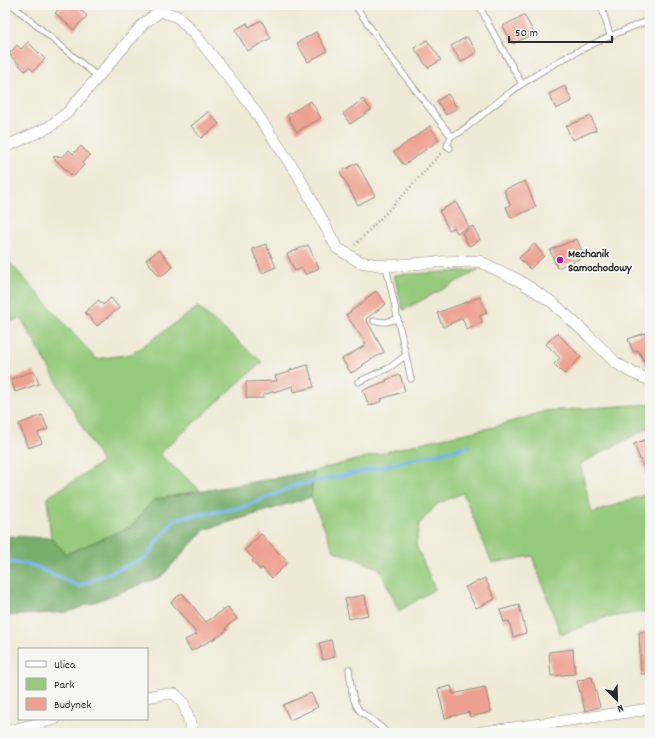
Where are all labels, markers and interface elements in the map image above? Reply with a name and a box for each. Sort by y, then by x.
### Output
scale bar [509,18,612,44]
text: 50 m [515,25,538,42]
place label: Mechanik Samochodowy [568,246,633,277]
marker: Mechanik Samochodowy [555,255,565,265]
legend [18,648,148,720]
text: Ulica [54,657,76,674]
text: Park [54,677,75,694]
north arrow [597,680,637,720]
text: Budynek [54,697,91,714]
text: N [614,699,626,716]

